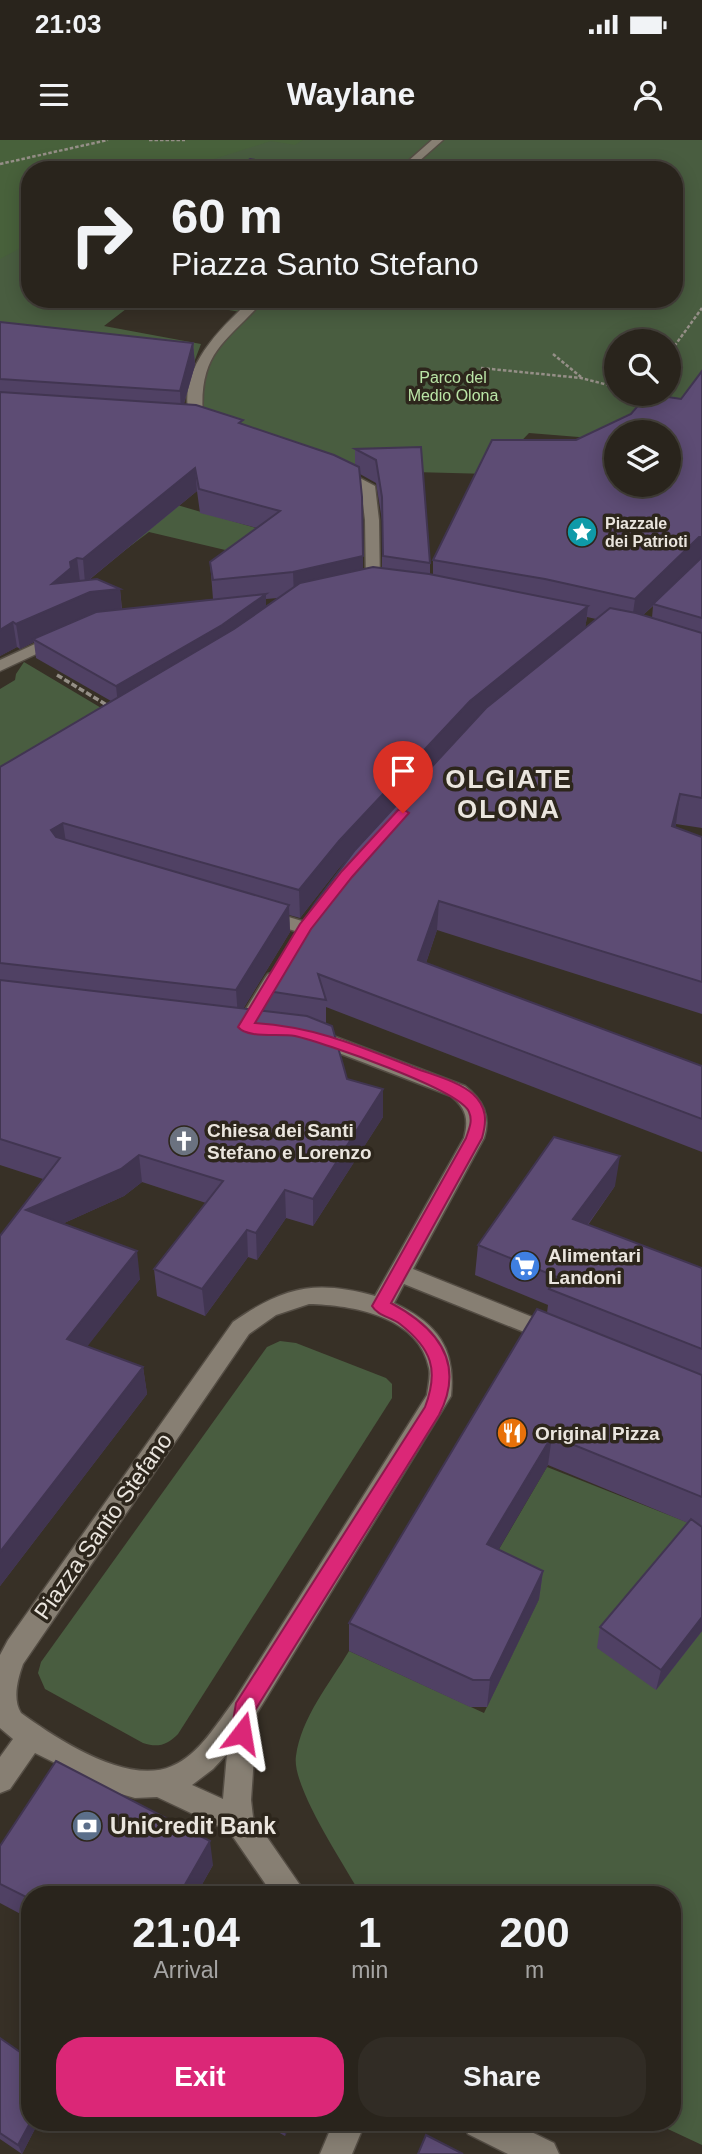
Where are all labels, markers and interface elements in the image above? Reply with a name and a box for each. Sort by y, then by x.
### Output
text: 21:03 [35,9,102,39]
icon: menu [35,76,73,114]
text: Waylane [287,76,415,112]
icon: person [629,76,667,114]
icon: right [56,189,147,280]
text: 60 m [171,189,283,243]
text: Piazza Santo Stefano [171,246,479,282]
map controls [604,329,681,497]
button: search [604,329,681,406]
park label: Parco del Medio Olona [408,369,498,404]
button: layers [604,420,681,497]
place icon: Piazzale dei Patrioti [565,515,599,549]
place label: Piazzale dei Patrioti [605,515,688,550]
pin [373,741,433,813]
icon: arrive [384,752,422,790]
district label: OLGIATE OLONA [445,764,573,824]
place label: Chiesa dei Santi Stefano e Lorenzo [207,1120,372,1163]
church icon: Chiesa dei Santi Stefano e Lorenzo [167,1124,201,1158]
place label: Alimentari Landoni [548,1245,641,1288]
supermarket icon: Alimentari Landoni [508,1249,542,1283]
restaurant icon: Original Pizza [495,1416,529,1450]
place label: Original Pizza [535,1423,660,1444]
street label: Piazza Santo Stefano [29,1428,177,1624]
position arrow [205,1696,279,1770]
bank icon: UniCredit Bank [70,1809,104,1843]
place label: UniCredit Bank [110,1813,276,1839]
text: 21:04 [132,1909,240,1956]
text: 1 [358,1909,381,1956]
text: 200 [500,1909,570,1956]
text: Arrival [153,1957,219,1983]
text: min [351,1957,388,1983]
text: m [525,1957,544,1983]
button: Exit [56,2037,344,2117]
button: Share [358,2037,646,2117]

